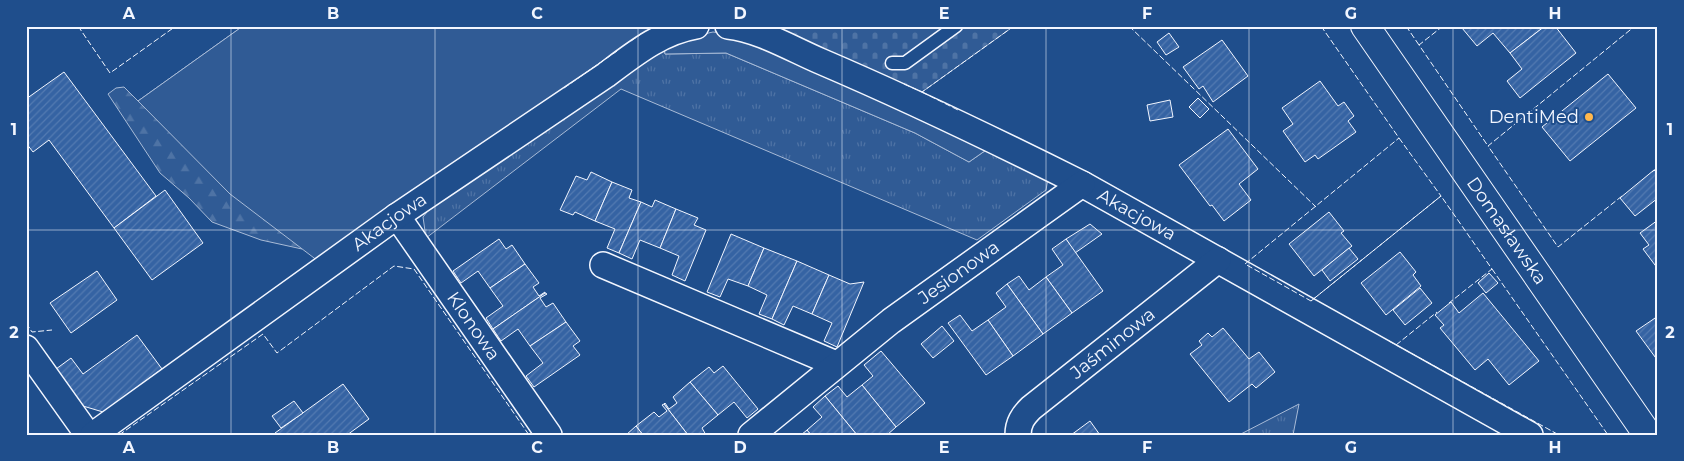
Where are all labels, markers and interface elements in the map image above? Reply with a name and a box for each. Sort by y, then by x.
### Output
text: A [122,4,136,23]
text: B [327,4,339,23]
text: C [531,4,543,23]
text: D [733,4,747,23]
text: E [939,4,949,23]
text: F [1142,4,1152,23]
text: G [1345,4,1357,23]
text: H [1549,4,1561,23]
place label: DentiMed [1489,106,1579,128]
marker: DentiMed [1583,111,1595,123]
text: 1 [11,120,17,139]
text: 1 [1667,120,1673,139]
street label: Domasławska [1462,173,1552,289]
street label: Akacjowa [1094,184,1180,245]
street label: Akacjowa [348,188,431,256]
street label: Jesionowa [913,236,1003,309]
street label: Klonowa [442,288,505,365]
street label: Jaśminowa [1065,303,1159,384]
text: 2 [9,323,19,342]
text: 2 [1665,323,1675,342]
text: A [122,438,136,457]
text: B [327,438,339,457]
text: C [531,438,543,457]
text: D [733,438,747,457]
text: E [939,438,949,457]
text: F [1142,438,1152,457]
text: G [1345,438,1357,457]
text: H [1549,438,1561,457]

